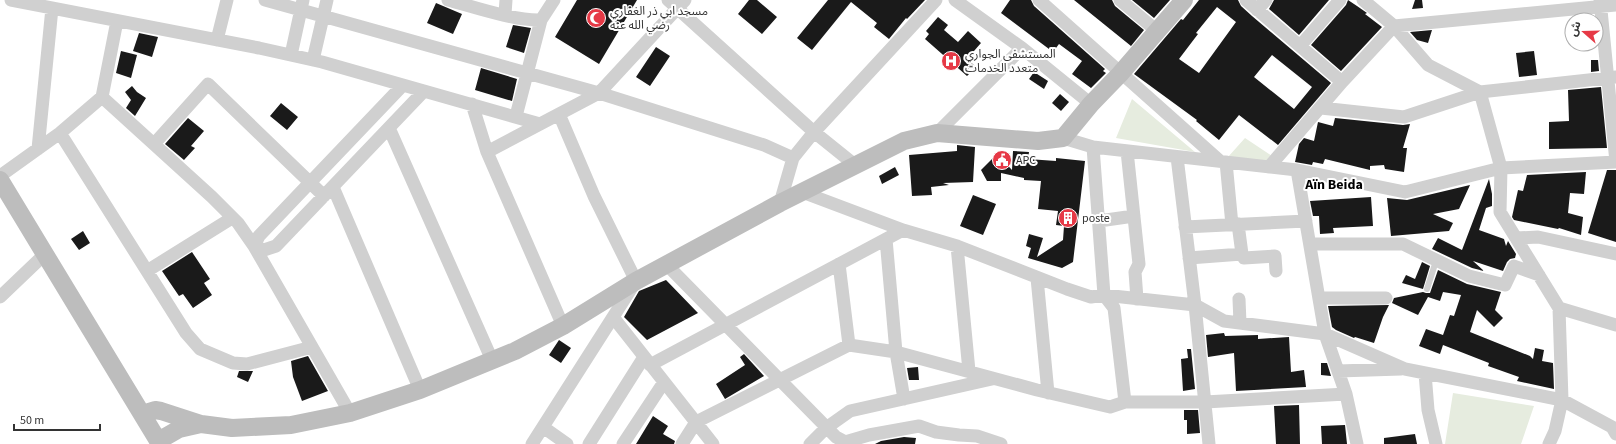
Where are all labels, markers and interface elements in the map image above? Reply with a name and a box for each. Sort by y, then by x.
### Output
place label: مسجد ابي ذر الغفاري رضي الله عنه [610,3,708,34]
mosque icon: مسجد ابي ذر الغفاري رضي الله عنه [585,7,607,29]
north arrow [1564,12,1604,52]
text: ش [1565,19,1585,38]
place label: المستشفى الجواري متعدد الخدمات [965,46,1056,77]
hospital icon: المستشفى الجواري متعدد الخدمات [940,50,962,72]
public building icon: APC [991,149,1013,171]
place label: APC [1016,152,1036,169]
district label: Aïn Beida [1304,175,1363,195]
building icon: poste [1057,207,1079,229]
place label: poste [1082,210,1110,227]
scale bar [14,406,100,432]
text: 50 m [20,412,44,429]

